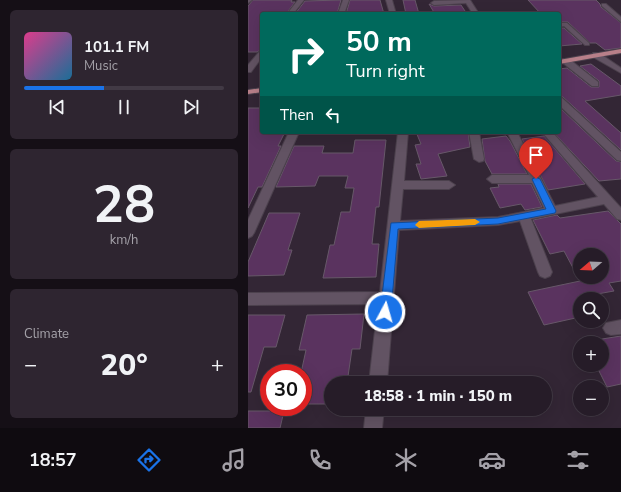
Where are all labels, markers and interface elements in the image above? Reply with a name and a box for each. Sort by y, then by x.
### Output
text: 50 m [346,23,412,61]
icon: right [280,28,332,80]
text: 101.1 FM [84,37,149,57]
text: Music [84,57,118,75]
text: Turn right [346,59,425,83]
icon: previous [46,96,68,118]
icon: pause [113,96,135,118]
icon: next [180,96,202,118]
icon: left [322,104,344,126]
text: Then [280,105,314,125]
pin [519,138,553,179]
icon: arrive [525,144,547,166]
text: 28 [93,169,155,240]
text: km/h [110,231,138,249]
north arrow [573,248,609,284]
map controls [573,248,609,416]
position arrow [364,291,406,333]
button: search [573,292,609,328]
text: Climate [24,325,69,343]
button: + [573,336,609,372]
text: 20° [100,345,148,386]
text: − [24,350,37,380]
text: + [211,350,224,380]
speed limit sign: 30 [260,364,312,416]
button: − [573,380,609,416]
text: 18:58 · 1 min · 150 m [364,386,512,406]
icon: directions [135,446,163,474]
icon: music [220,446,248,474]
icon: phone [306,446,334,474]
icon: climate [392,446,420,474]
icon: car [478,446,506,474]
icon: filters [564,446,592,474]
text: 18:57 [29,448,77,472]

